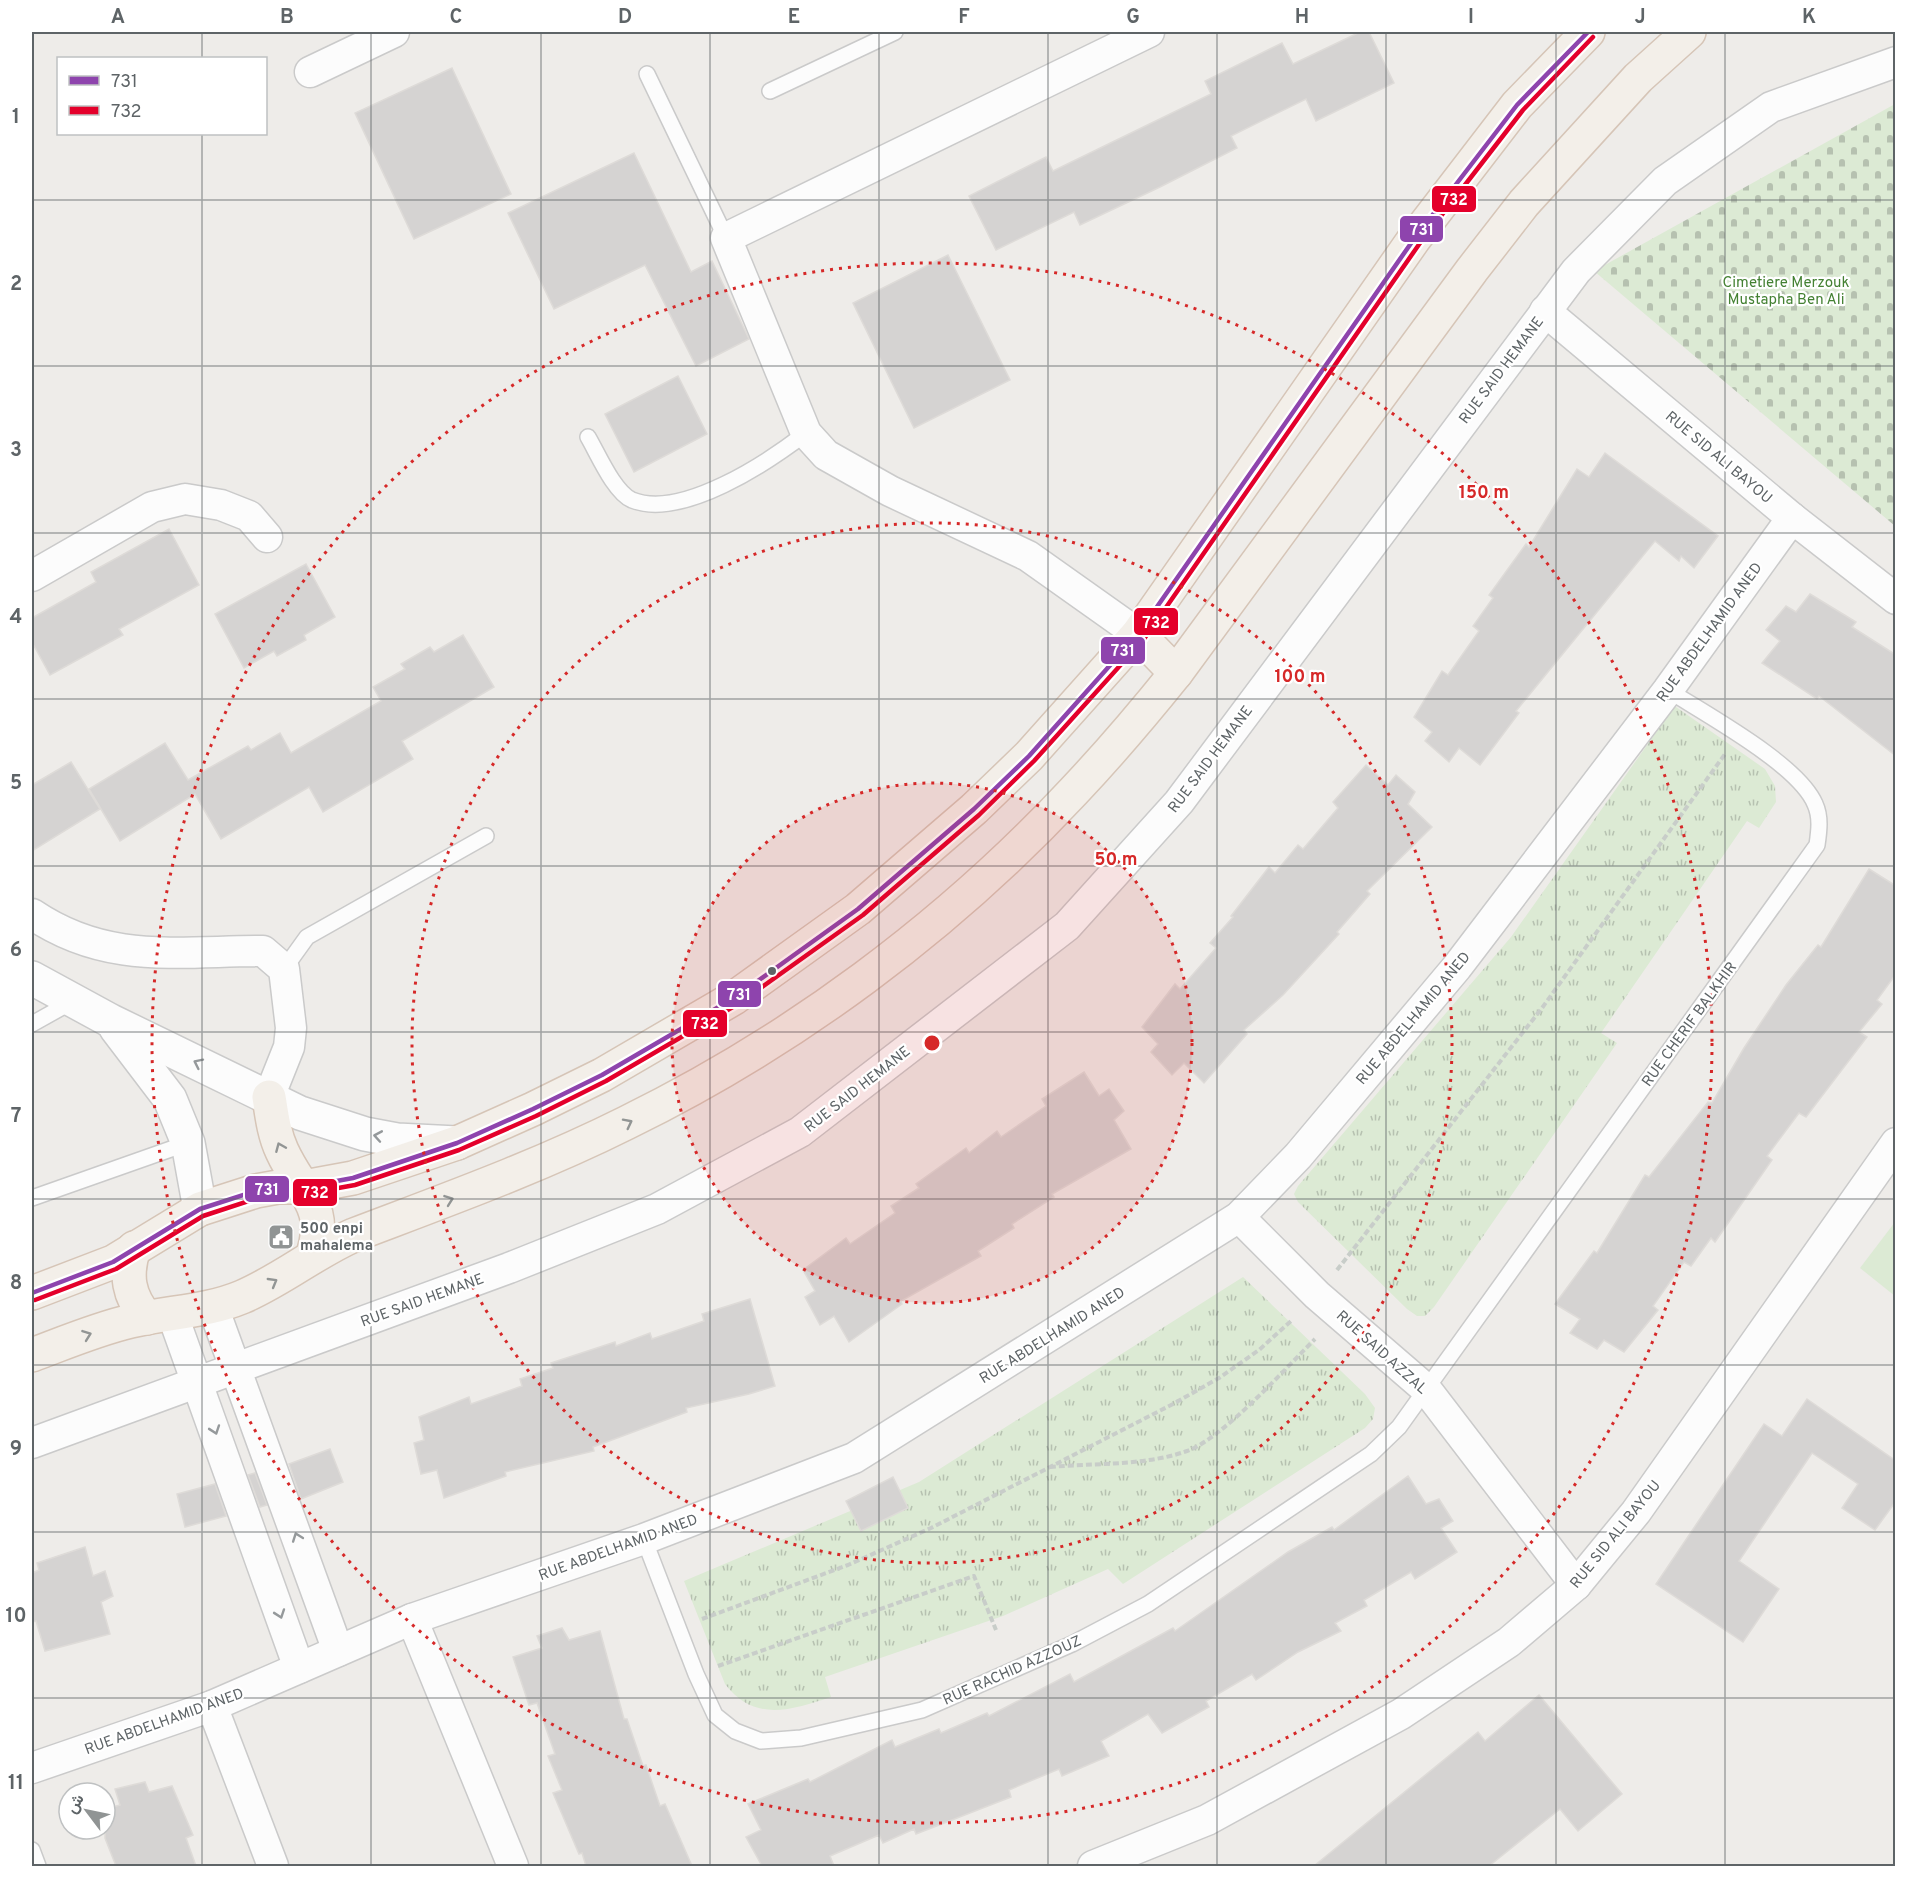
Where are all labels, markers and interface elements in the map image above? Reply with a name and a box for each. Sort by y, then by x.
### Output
text: A [111,5,125,31]
text: B [280,5,294,31]
text: C [450,5,462,31]
text: D [618,5,632,31]
text: E [788,5,800,31]
text: F [958,5,970,31]
text: G [1126,5,1140,31]
text: H [1295,5,1309,31]
text: I [1468,5,1474,31]
text: J [1634,5,1646,31]
text: K [1802,5,1816,31]
legend [57,57,267,135]
text: 731 [111,71,138,94]
text: 732 [111,101,142,124]
text: 1 [12,105,20,131]
line badge: 732 [1431,185,1477,213]
text: 732 [1440,191,1468,211]
line badge: 731 [1399,215,1444,243]
text: 731 [1410,221,1434,241]
text: 2 [10,272,22,298]
park label: Cimetiere Merzouk Mustapha Ben Ali [1722,274,1850,310]
street label: RUE SAID HEMANE [1456,313,1549,428]
street label: RUE SID ALI BAYOU [1661,408,1775,508]
text: 3 [10,438,22,464]
text: 150 m [1459,482,1509,505]
street label: RUE ABDELHAMID ANED [1653,559,1767,706]
text: 4 [10,605,22,631]
line badge: 732 [1133,607,1179,636]
text: 732 [1142,614,1170,634]
line badge: 731 [1100,636,1146,665]
text: 731 [1111,642,1135,662]
text: 100 m [1274,666,1326,689]
street label: RUE SAID HEMANE [1165,702,1258,817]
text: 5 [10,771,22,797]
text: 50 m [1094,849,1138,872]
text: 6 [10,938,22,964]
street label: RUE ABDELHAMID ANED [1353,948,1475,1089]
street label: RUE CHERIF BALKHIR [1638,959,1742,1091]
unlabelled marker [766,965,778,977]
line badge: 731 [717,980,762,1008]
text: 731 [727,986,751,1006]
line badge: 732 [682,1009,728,1038]
text: 732 [691,1015,719,1035]
centre of rings [922,1033,942,1053]
street label: RUE SAID HEMANE [801,1043,915,1138]
one-way arrow [194,1059,205,1070]
text: 7 [11,1104,21,1130]
one-way arrow [621,1118,632,1130]
one-way arrow [373,1130,383,1143]
one-way arrow [275,1142,287,1153]
line badge: 731 [244,1175,290,1203]
line badge: 732 [292,1178,338,1207]
text: 731 [255,1181,279,1201]
text: 732 [301,1184,329,1204]
one-way arrow [443,1194,453,1207]
place label: 500 enpi mahalema [300,1220,373,1256]
public building icon: 500 enpi mahalema [266,1222,296,1252]
street label: RUE SAID HEMANE [358,1270,487,1332]
text: 8 [10,1271,22,1297]
one-way arrow [267,1277,277,1289]
street label: RUE ABDELHAMID ANED [976,1284,1129,1389]
street label: RUE SAID AZZAL [1331,1307,1431,1399]
one-way arrow [81,1330,91,1343]
one-way arrow [207,1424,220,1435]
text: 9 [10,1437,22,1463]
street label: RUE SID ALI BAYOU [1567,1477,1666,1593]
street label: RUE ABDELHAMID ANED [536,1511,701,1586]
one-way arrow [292,1532,304,1543]
text: 10 [5,1604,27,1630]
one-way arrow [272,1608,285,1618]
street label: RUE RACHID AZZOUZ [940,1632,1085,1711]
street label: RUE ABDELHAMID ANED [82,1685,247,1760]
text: 11 [8,1771,24,1797]
north arrow [57,1781,117,1841]
text: ش [62,1791,90,1818]

